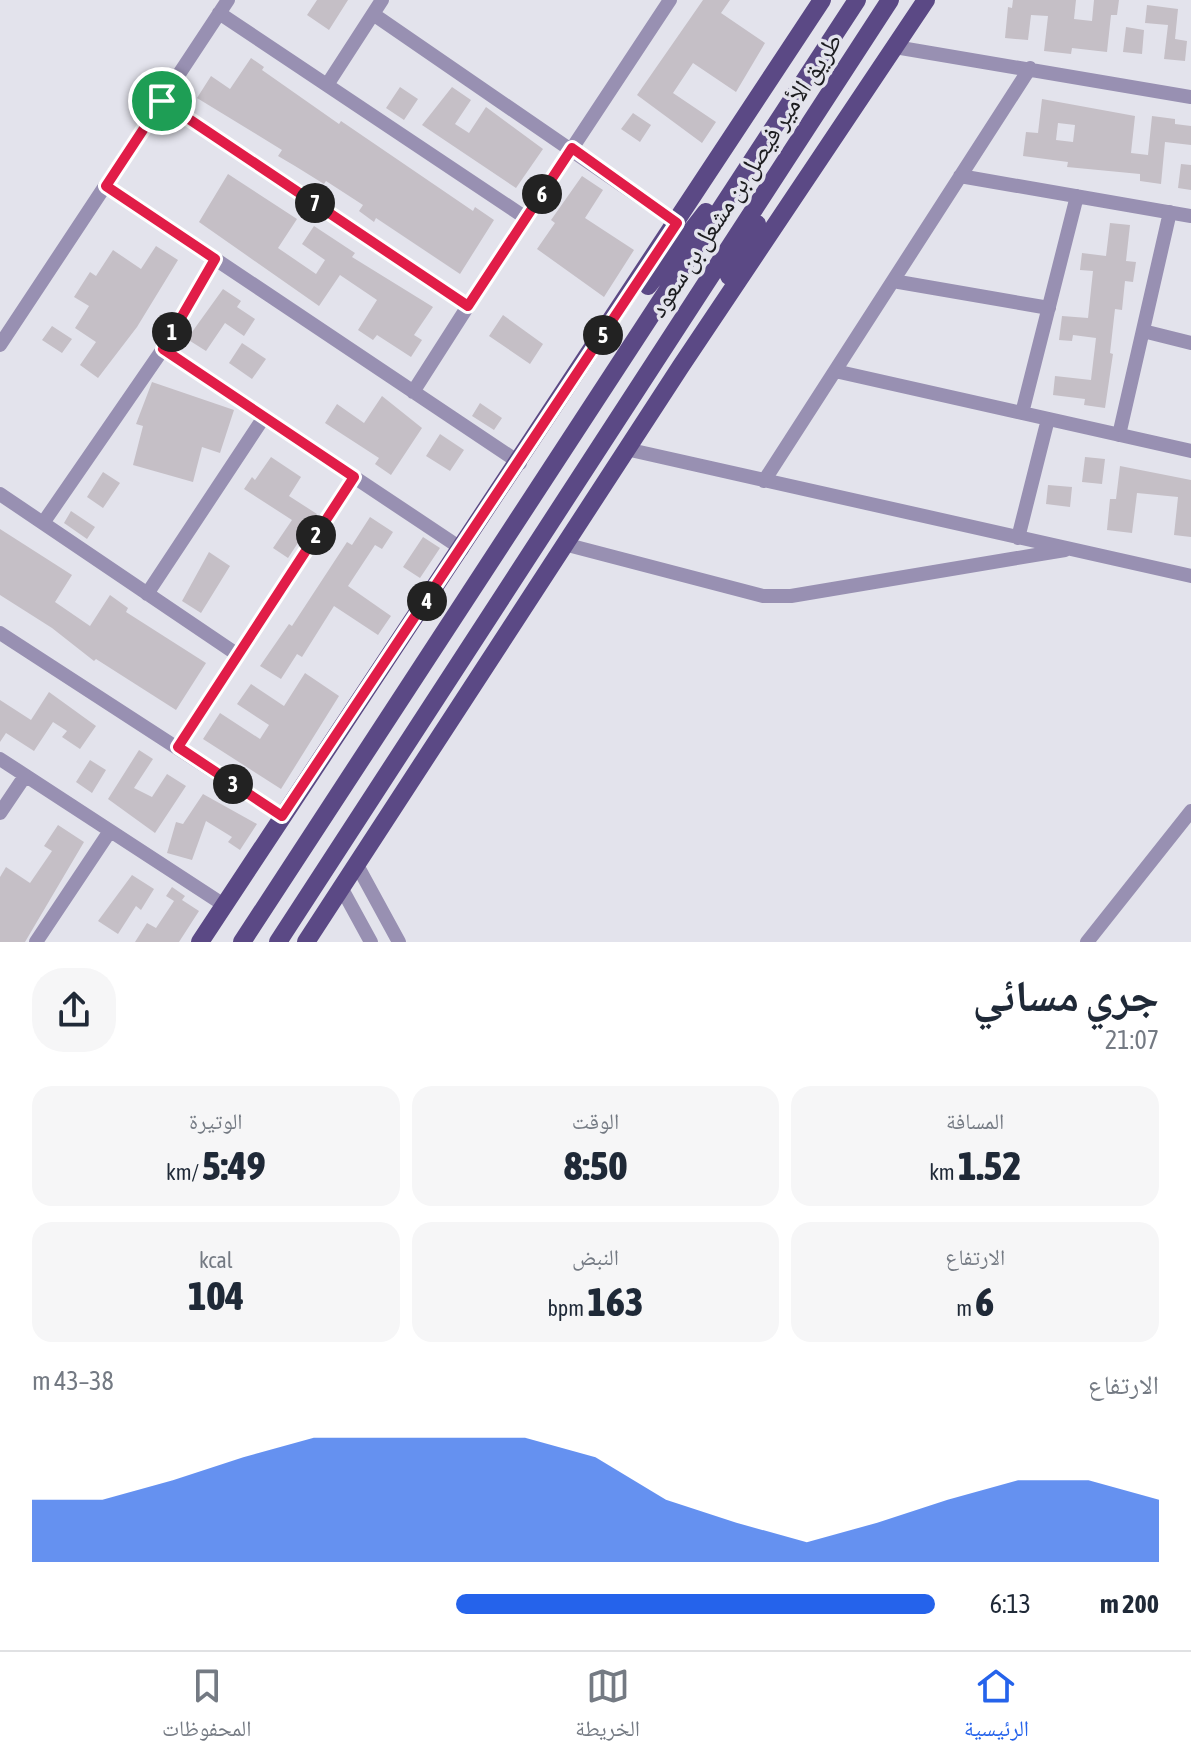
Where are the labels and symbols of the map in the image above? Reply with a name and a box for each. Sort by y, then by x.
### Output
street label: طريق الأمير فيصل بن مشعل بن سعود [642,27,849,323]
pin [128,67,196,135]
pin: 6 [522,174,562,214]
pin: 7 [295,183,335,223]
pin: 1 [152,312,192,352]
pin: 5 [583,315,623,355]
pin: 2 [296,515,336,555]
pin: 4 [407,581,447,621]
pin: 3 [213,764,253,804]

